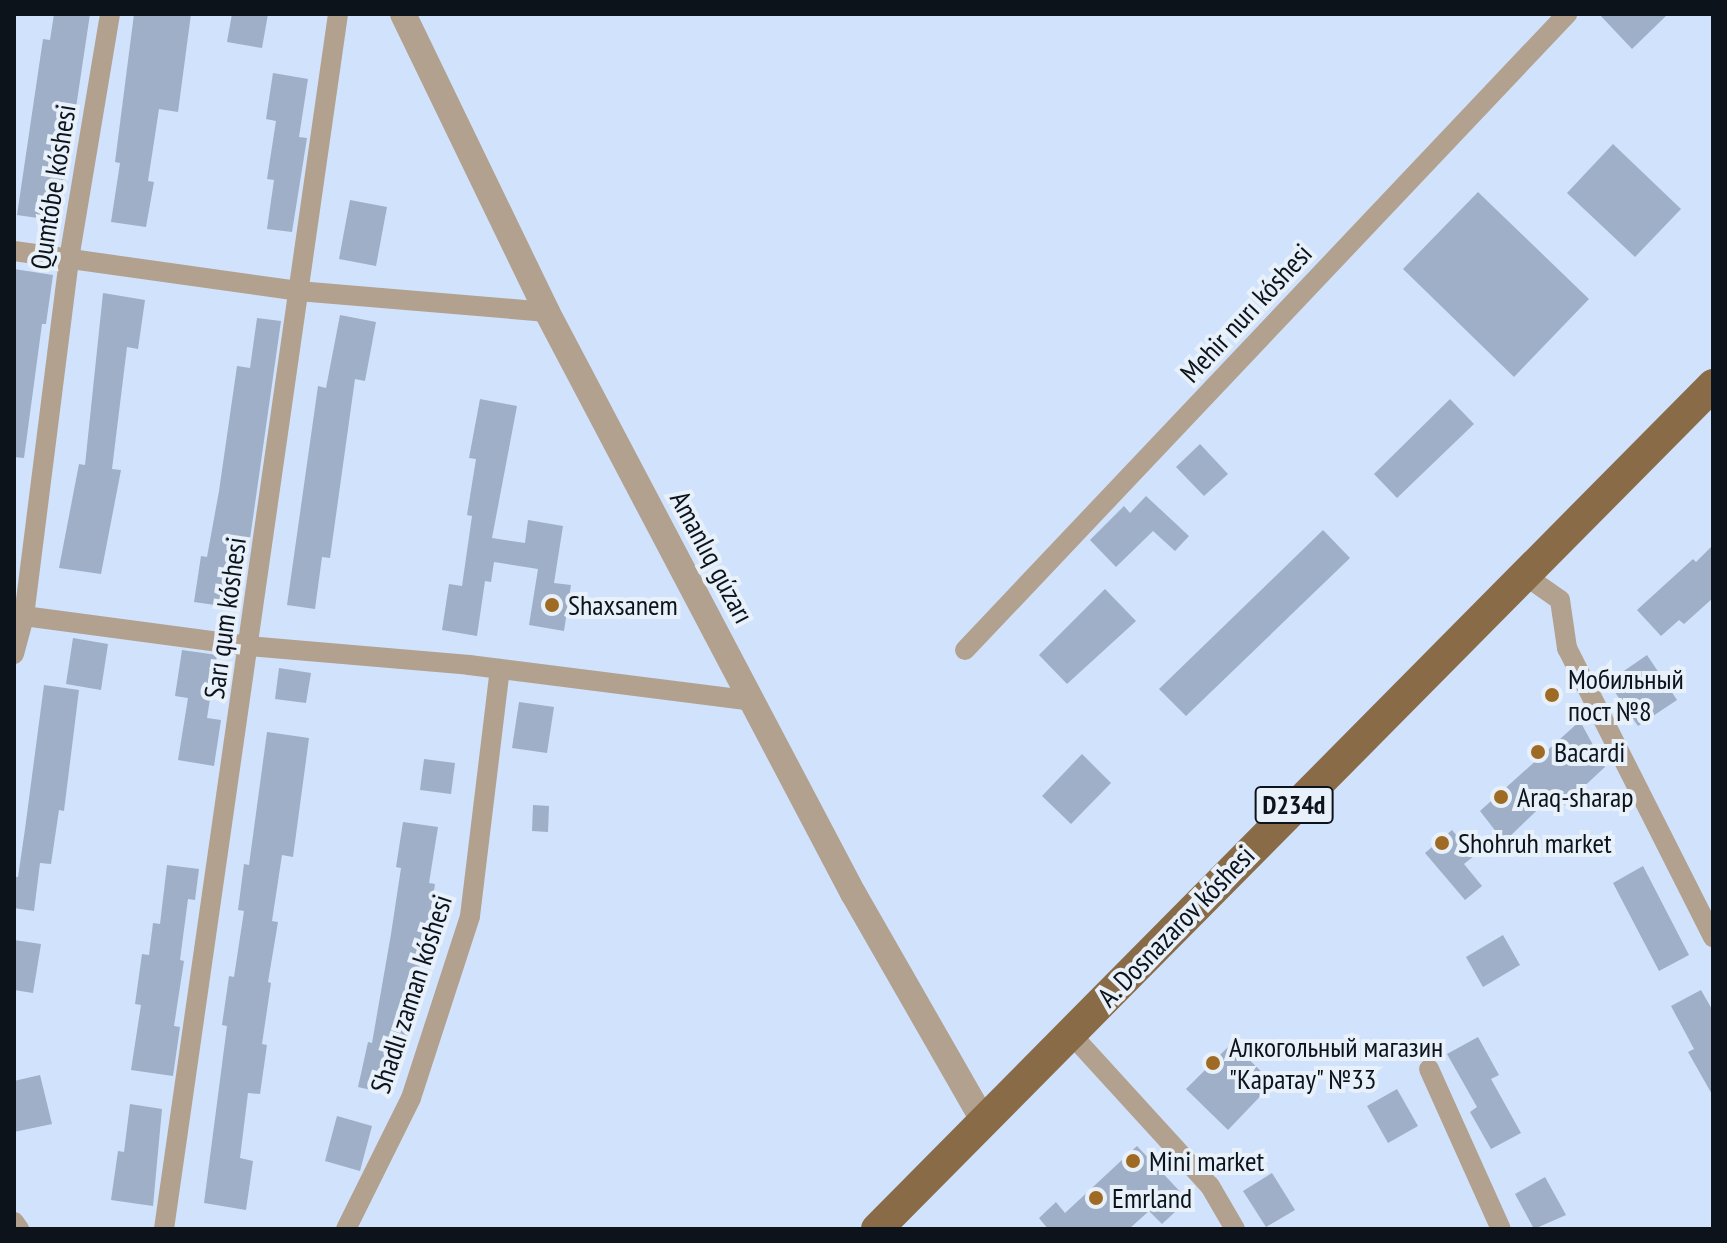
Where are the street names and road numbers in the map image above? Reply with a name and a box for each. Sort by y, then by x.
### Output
street label: Qumtóbe kóshesi [23,102,83,272]
street label: Mehir nurı kóshesi [1173,237,1319,389]
street label: Amanlıq gúzarı [663,485,761,629]
street label: Sarı qum kóshesi [197,535,253,701]
road number: D234d [1254,783,1334,827]
street label: A. Dosnazarov kóshesi [1090,837,1262,1015]
street label: Shadlı zaman kóshesi [363,891,459,1097]

